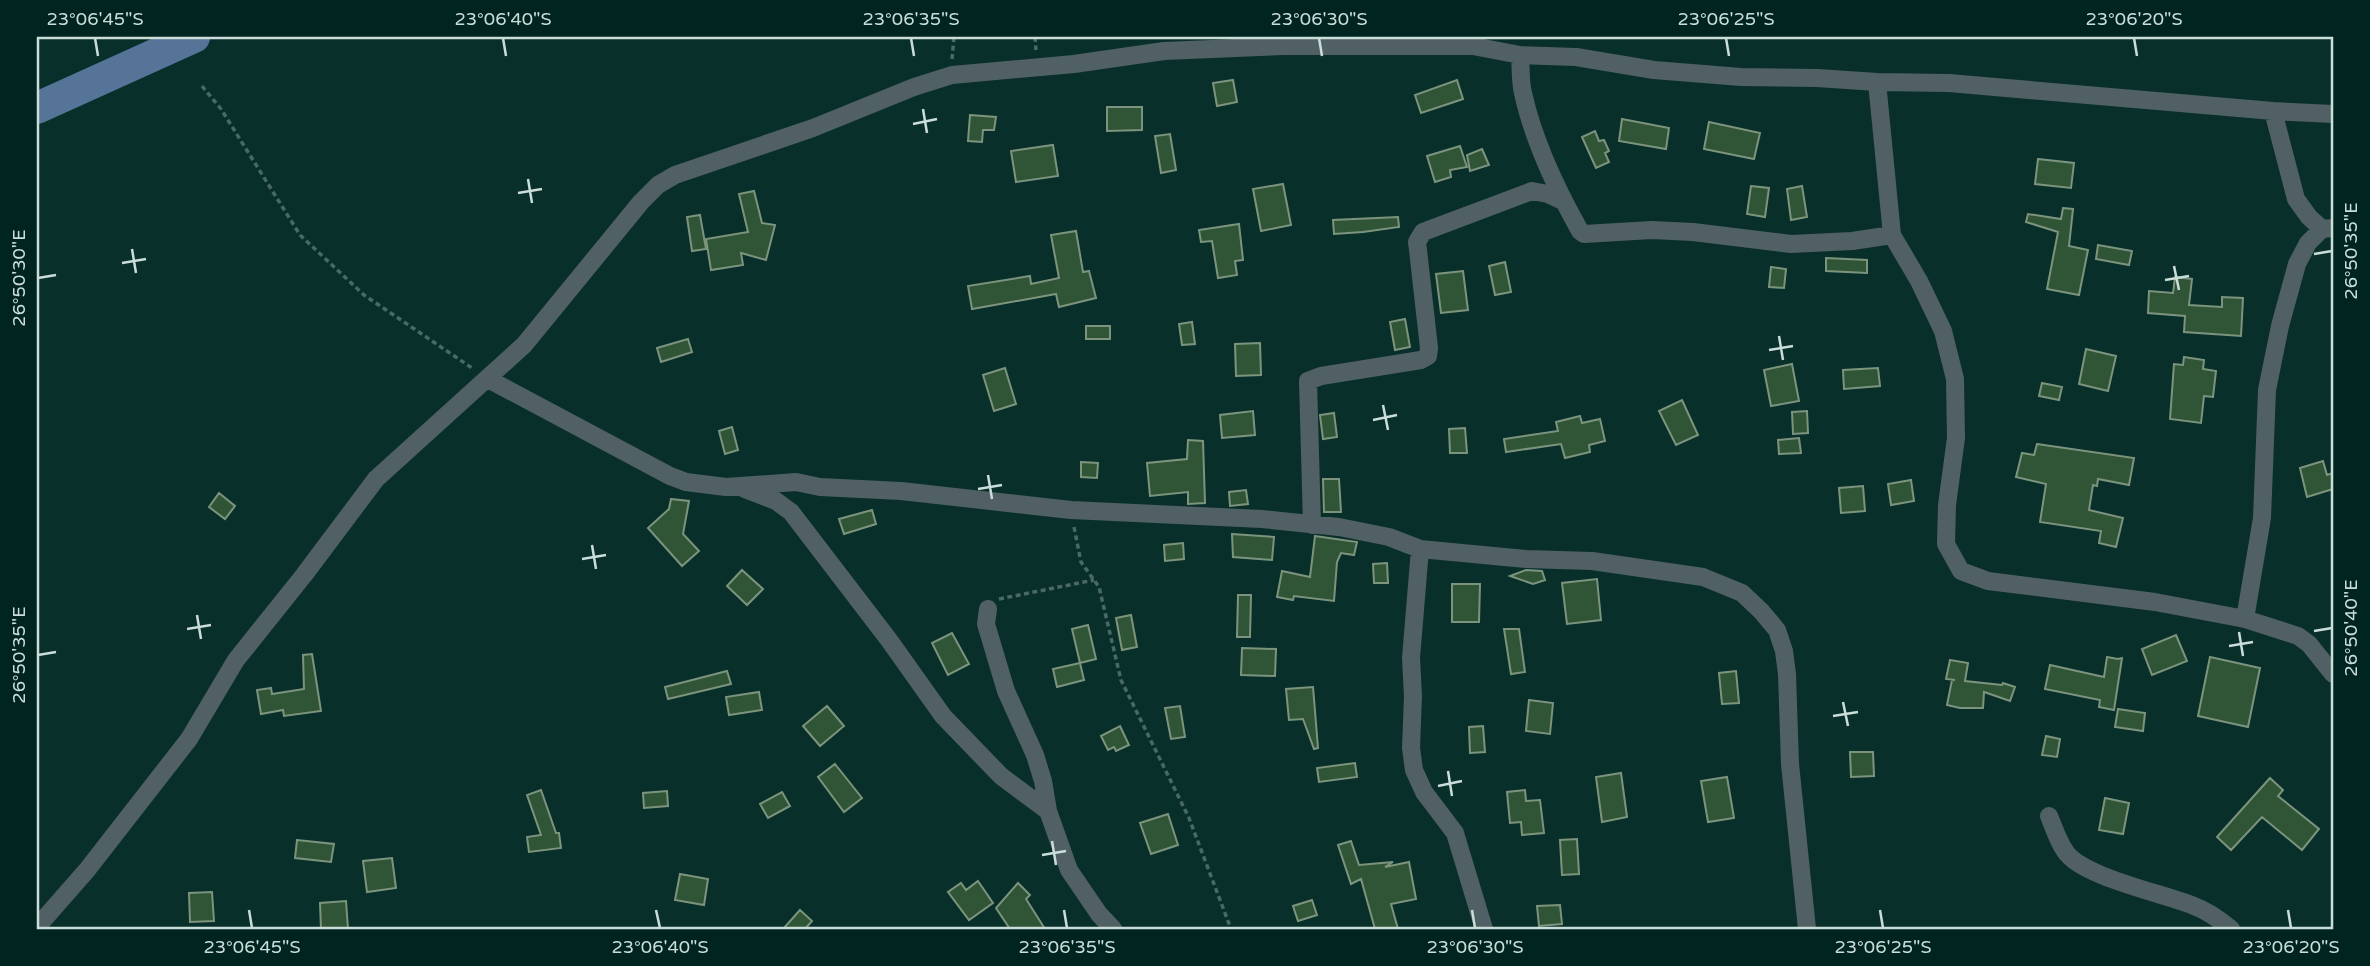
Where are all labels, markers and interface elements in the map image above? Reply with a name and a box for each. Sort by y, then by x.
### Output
text: 23°06'45"S [46,8,144,30]
text: 23°06'40"S [454,8,552,30]
text: 23°06'35"S [862,8,960,30]
text: 23°06'30"S [1270,8,1368,30]
text: 23°06'25"S [1677,8,1775,30]
text: 23°06'20"S [2085,8,2183,30]
text: 26°50'35"E [2340,202,2362,300]
text: 26°50'30"E [8,229,30,327]
text: 26°50'40"E [2340,579,2362,677]
text: 26°50'35"E [8,606,30,704]
text: 23°06'45"S [203,936,301,958]
text: 23°06'40"S [611,936,709,958]
text: 23°06'35"S [1018,936,1116,958]
text: 23°06'30"S [1426,936,1524,958]
text: 23°06'25"S [1834,936,1932,958]
text: 23°06'20"S [2242,936,2340,958]

